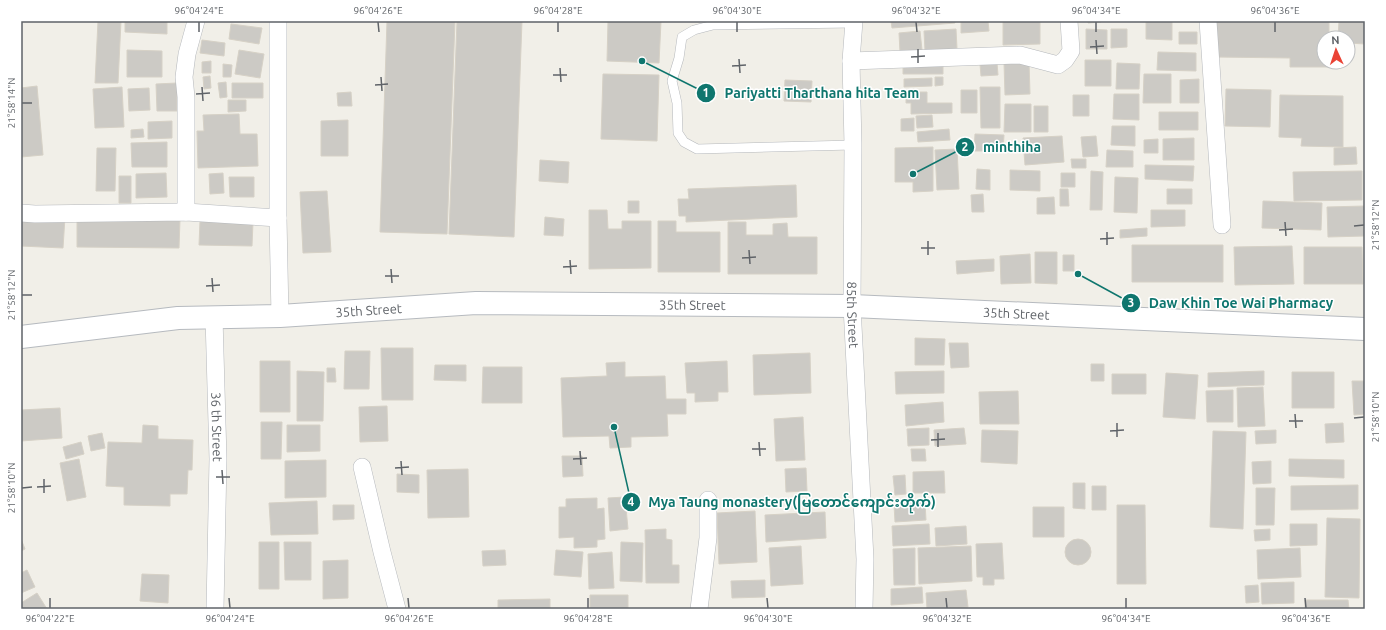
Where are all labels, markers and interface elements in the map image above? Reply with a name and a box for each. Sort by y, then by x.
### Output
text: 96°04'24"E [174,5,224,16]
text: 96°04'26"E [353,5,403,16]
text: 96°04'28"E [533,5,583,16]
text: 96°04'30"E [712,5,762,16]
text: 96°04'32"E [891,5,941,16]
text: 96°04'34"E [1071,5,1121,16]
text: 96°04'36"E [1250,5,1300,16]
north arrow [1316,30,1356,70]
text: N [1331,34,1340,46]
text: 21°58'14"N [6,78,17,128]
callout: Pariyatti Tharthana hita Team [696,80,927,106]
text: Pariyatti Tharthana hita Team [725,85,919,101]
text: 1 [703,86,709,99]
callout: minthiha [955,134,1049,160]
text: minthiha [983,139,1041,155]
text: 2 [962,140,969,153]
text: 21°58'12"N [1370,200,1381,250]
text: 21°58'12"N [6,270,17,320]
street label: 85th Street [845,282,861,348]
callout: Daw Khin Toe Wai Pharmacy [1121,290,1341,316]
text: Daw Khin Toe Wai Pharmacy [1149,295,1334,311]
text: 3 [1128,296,1134,309]
street label: 35th Street [659,297,726,312]
street label: 35th Street [335,301,402,319]
street label: 35th Street [983,305,1050,322]
street label: 36 th Street [209,392,225,462]
text: 21°58'10"N [1370,392,1381,442]
text: 21°58'10"N [6,463,17,513]
callout: Mya Taung monastery(မြတောင်ကျောင်းတိုက်) [621,489,944,515]
text: Mya Taung monastery(မြတောင်ကျောင်းတိုက်) [648,492,936,514]
text: 4 [628,495,635,508]
text: 96°04'22"E [25,613,75,624]
text: 96°04'24"E [205,613,255,624]
text: 96°04'26"E [384,613,434,624]
text: 96°04'28"E [563,613,613,624]
text: 96°04'30"E [743,613,793,624]
text: 96°04'32"E [922,613,972,624]
text: 96°04'34"E [1101,613,1151,624]
text: 96°04'36"E [1281,613,1331,624]

